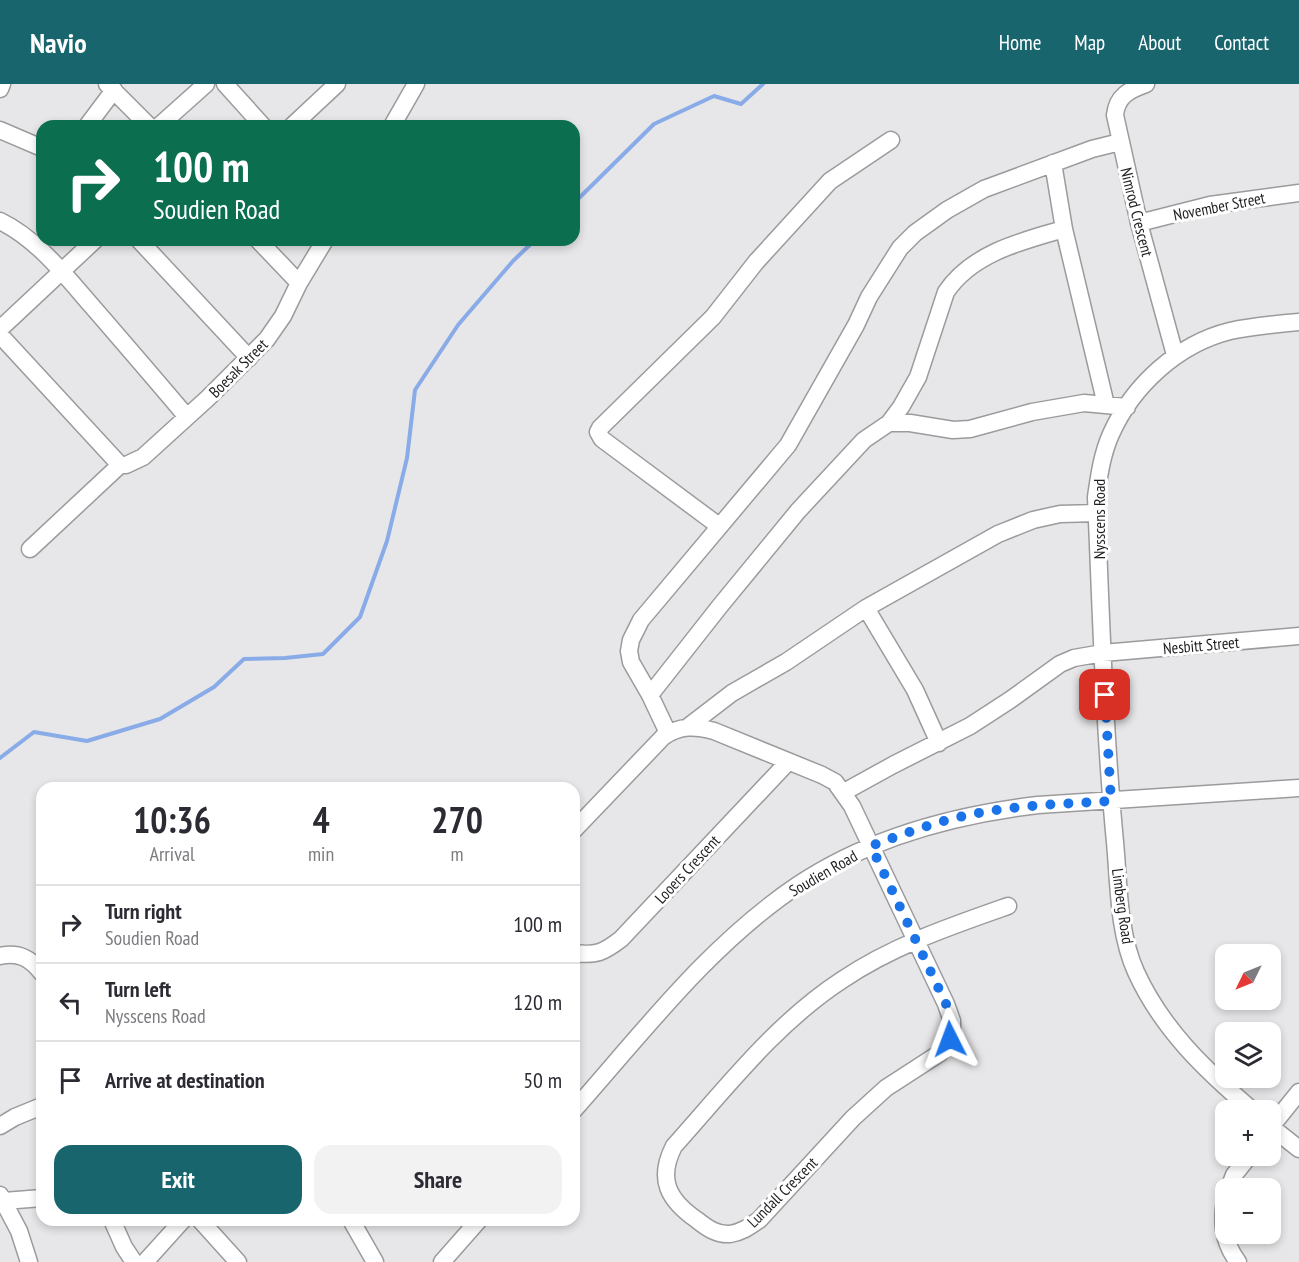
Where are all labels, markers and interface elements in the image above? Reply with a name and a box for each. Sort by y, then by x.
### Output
text: Navio [30,24,87,61]
text: Home [999,29,1041,56]
text: Map [1074,29,1105,56]
text: About [1138,29,1181,56]
text: Contact [1214,29,1269,56]
text: 100 m [153,139,250,194]
icon: right [54,144,132,222]
street label: Nimrod Crescent [1116,165,1158,259]
street label: November Street [1171,187,1267,225]
text: Soudien Road [153,192,280,226]
street label: Boesak Street [204,334,272,402]
street label: Nysscens Road [1089,479,1109,559]
street label: Nesbitt Street [1162,632,1240,658]
pin [1079,669,1130,720]
icon: arrive [1088,678,1121,711]
text: 10:36 [133,796,211,843]
text: 4 [312,796,330,843]
text: 270 [431,796,483,843]
street label: Looers Crescent [650,830,724,907]
text: Arrival [149,841,195,867]
text: min [308,841,334,867]
text: m [451,841,464,867]
street label: Soudien Road [785,845,861,901]
street label: Limberg Road [1108,867,1138,945]
text: Turn right [105,897,182,925]
icon: right [54,908,87,941]
text: 100 m [513,910,562,938]
text: Soudien Road [105,925,199,951]
north arrow [1215,944,1281,1010]
map controls [1215,944,1281,1244]
text: Turn left [105,975,171,1003]
icon: left [54,986,87,1019]
text: 120 m [513,988,562,1016]
text: Nysscens Road [105,1003,206,1029]
position arrow [918,1007,982,1071]
button: layers [1215,1022,1281,1088]
icon: arrive [54,1064,87,1097]
text: Arrive at destination [105,1066,265,1094]
text: 50 m [523,1066,562,1094]
button: + [1215,1100,1281,1166]
button: Exit [54,1145,302,1214]
button: Share [314,1145,562,1214]
street label: Lundall Crescent [743,1152,822,1231]
button: − [1215,1178,1281,1244]

